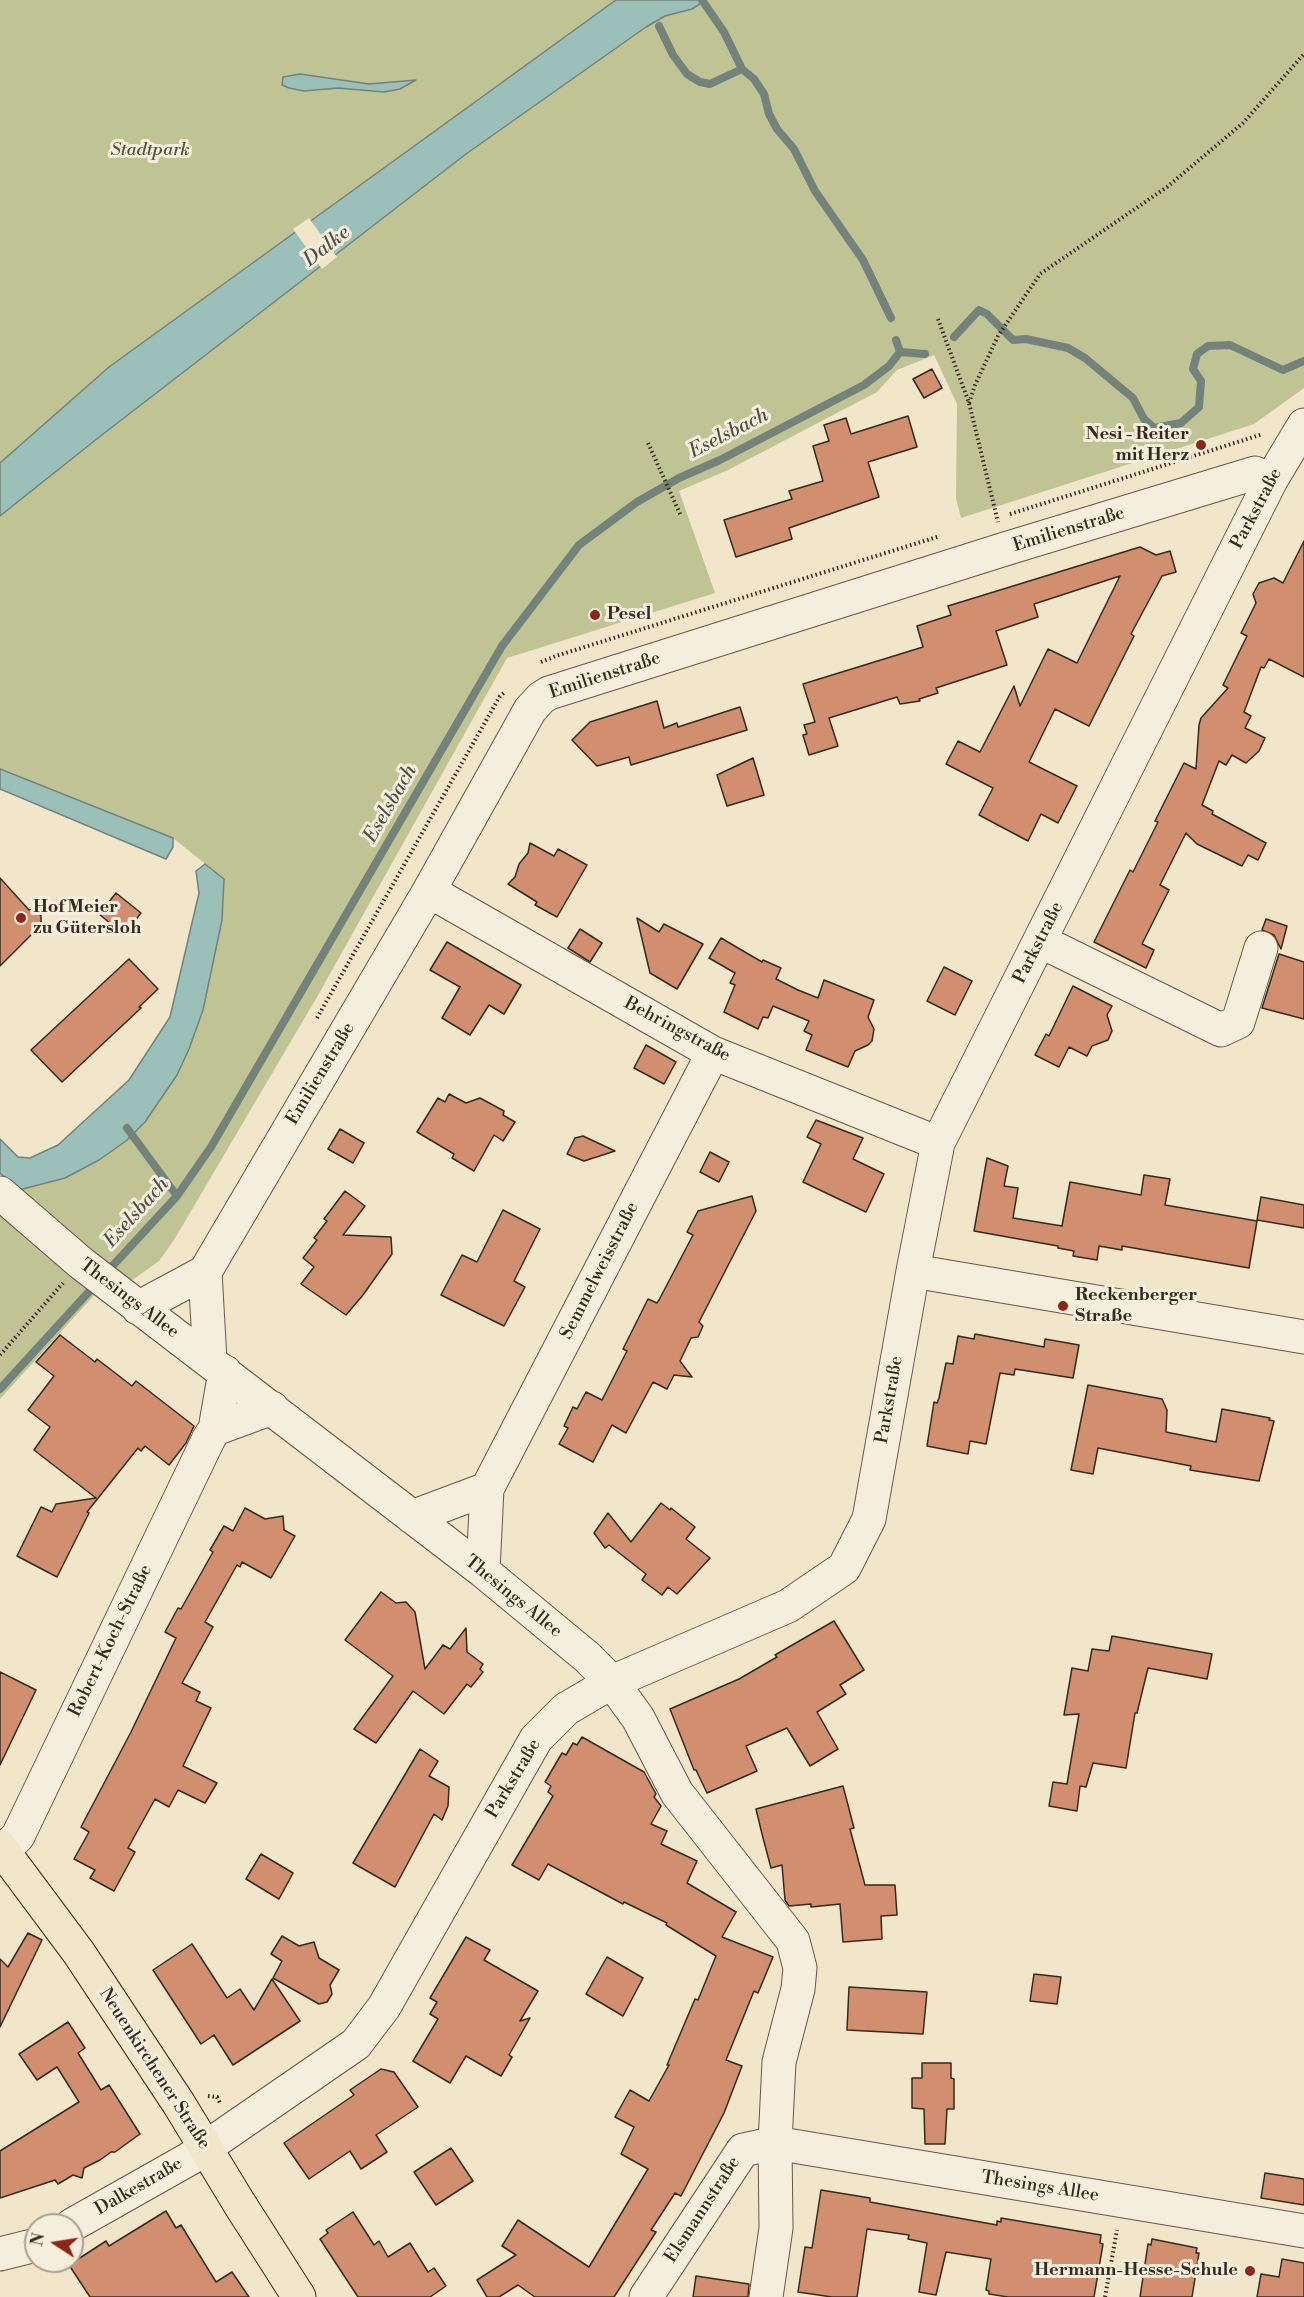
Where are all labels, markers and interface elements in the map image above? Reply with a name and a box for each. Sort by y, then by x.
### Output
park label: Stadtpark [110,140,190,162]
water label: Dalke [299,221,355,273]
water label: Eselsbach [685,404,773,464]
place label: Nesi - Reiter mit Herz [1086,424,1189,466]
marker: Nesi - Reiter mit Herz [1194,438,1208,452]
street label: Parkstraße [1227,465,1287,553]
street label: Emilienstraße [1011,503,1127,557]
place label: Pesel [607,604,651,626]
marker: Pesel [588,608,602,622]
street label: Emilienstraße [547,648,663,704]
water label: Eselsbach [359,761,423,847]
place label: Hof Meier zu Gütersloh [33,897,141,940]
street label: Parkstraße [1009,899,1069,987]
marker: Hof Meier zu Gütersloh [14,911,28,925]
street label: Behringstraße [620,993,734,1067]
street label: Emilienstraße [282,1019,360,1129]
water label: Eselsbach [99,1173,175,1253]
street label: Semmelweisstraße [556,1199,644,1343]
street label: Thesings Allee [75,1255,183,1343]
place label: Reckenberger Straße [1075,1285,1197,1328]
marker: Reckenberger Straße [1056,1299,1070,1313]
street label: Parkstraße [872,1355,908,1445]
street label: Thesings Allee [460,1551,566,1643]
street label: Robert-Koch-Straße [65,1561,157,1721]
street label: Parkstraße [482,1735,546,1823]
street label: Neuenkirchener Straße [94,1984,214,2154]
street label: Dalkestraße [92,2153,186,2221]
street label: Elsmannstraße [661,2153,745,2267]
street label: Thesings Allee [980,2167,1100,2207]
north arrow [24,2213,84,2273]
text: N [27,2231,49,2248]
place label: Hermann-Hesse-Schule [1034,2260,1238,2282]
marker: Hermann-Hesse-Schule [1243,2264,1257,2278]

